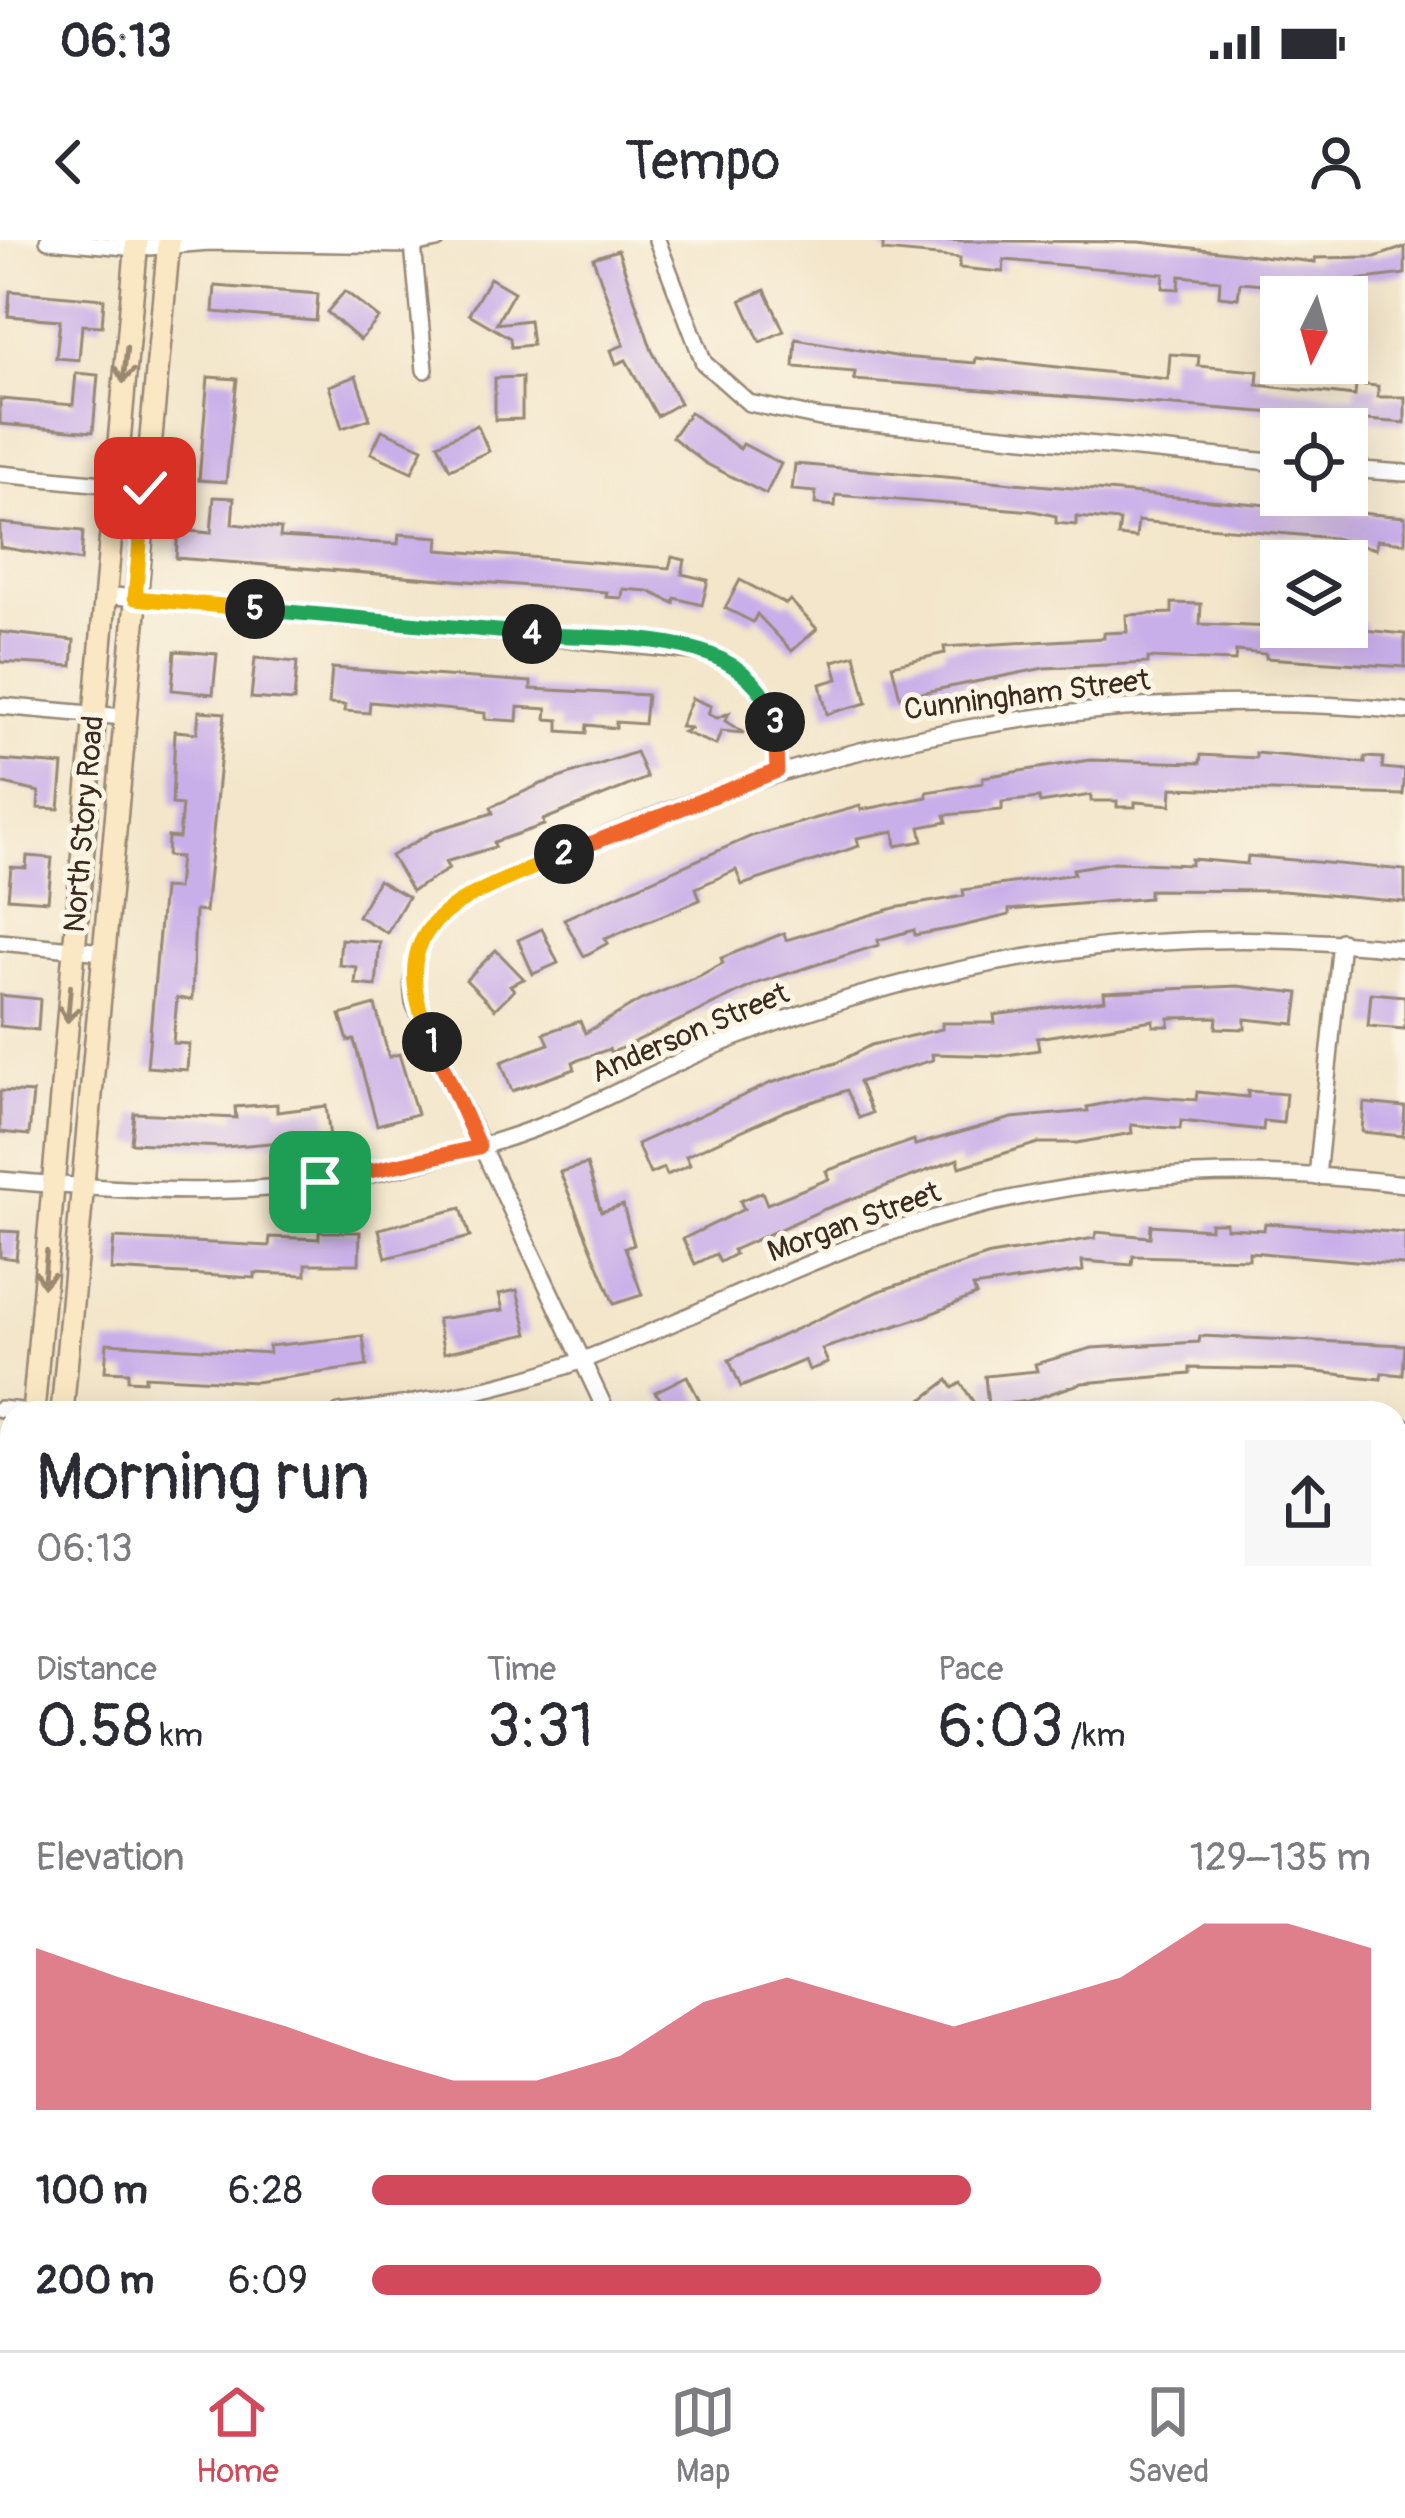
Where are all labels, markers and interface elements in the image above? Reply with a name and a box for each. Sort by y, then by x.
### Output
text: 06:13 [60,14,172,70]
text: Tempo [625,128,780,196]
icon: back [36,129,102,195]
icon: person [1303,129,1369,195]
north arrow [1260,276,1368,384]
map controls [1260,276,1368,648]
one-way arrow [113,345,136,384]
button: locate [1260,408,1368,516]
pin [94,437,196,539]
icon: check [112,455,178,521]
button: layers [1260,540,1368,648]
pin: 5 [225,579,285,639]
text: 5 [246,588,264,629]
pin: 4 [502,604,562,664]
text: 4 [522,613,542,654]
street label: Cunningham Street [902,661,1153,728]
pin: 3 [745,692,805,752]
text: 3 [766,701,784,742]
street label: North Story Road [56,714,112,934]
pin: 2 [534,824,594,884]
text: 2 [555,833,573,874]
street label: Anderson Street [586,974,795,1091]
one-way arrow [57,984,80,1023]
pin: 1 [402,1012,462,1072]
text: 1 [426,1021,438,1062]
pin [269,1131,371,1233]
icon: arrive [287,1149,353,1215]
street label: Morgan Street [762,1173,946,1270]
one-way arrow [34,1249,57,1288]
text: Morning run [36,1437,370,1520]
button: share [1245,1440,1371,1566]
text: 06:13 [36,1524,133,1573]
text: Distance [36,1649,157,1690]
text: Time [487,1649,556,1690]
text: Pace [938,1649,1003,1690]
text: 0.58 [36,1690,153,1765]
text: 3:31 [487,1690,593,1765]
text: 6:03 [938,1690,1063,1765]
text: km [153,1715,203,1756]
text: /km [1063,1715,1125,1756]
text: Elevation [36,1833,185,1882]
text: 129–135 m [1190,1833,1371,1882]
text: 100 m [36,2166,148,2215]
text: 6:28 [228,2166,303,2215]
text: 200 m [36,2256,154,2305]
text: 6:09 [228,2256,308,2305]
tab: Home [196,2379,279,2492]
tab: Map [670,2379,736,2492]
tab: Saved [1127,2379,1209,2492]

